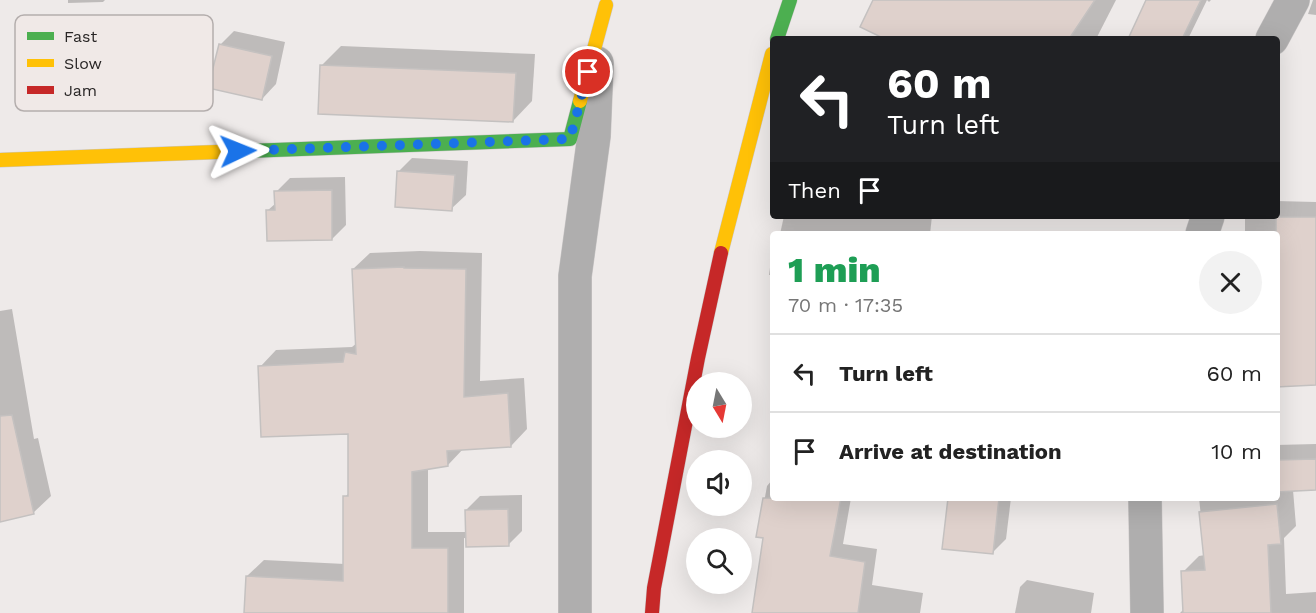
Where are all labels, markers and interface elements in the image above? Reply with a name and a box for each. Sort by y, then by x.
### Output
legend [15,15,213,111]
text: Fast [64,27,97,46]
pin [562,46,613,97]
text: Slow [64,54,102,73]
icon: arrive [571,55,604,88]
text: 60 m [887,59,991,108]
icon: left [788,60,866,138]
text: Jam [64,81,97,100]
text: Turn left [887,109,999,141]
position arrow [206,119,270,183]
icon: arrive [853,174,886,207]
text: Then [788,178,841,203]
text: 1 min [788,249,881,291]
button: close [1199,251,1262,314]
text: 70 m · 17:35 [788,293,903,317]
icon: left [788,357,821,390]
text: Turn left [839,361,933,386]
text: 60 m [1206,361,1262,386]
north arrow [686,372,752,438]
map controls [686,372,752,594]
icon: arrive [788,435,821,468]
text: Arrive at destination [839,439,1062,464]
text: 10 m [1211,439,1262,464]
button: sound [686,450,752,516]
button: search [686,528,752,594]

